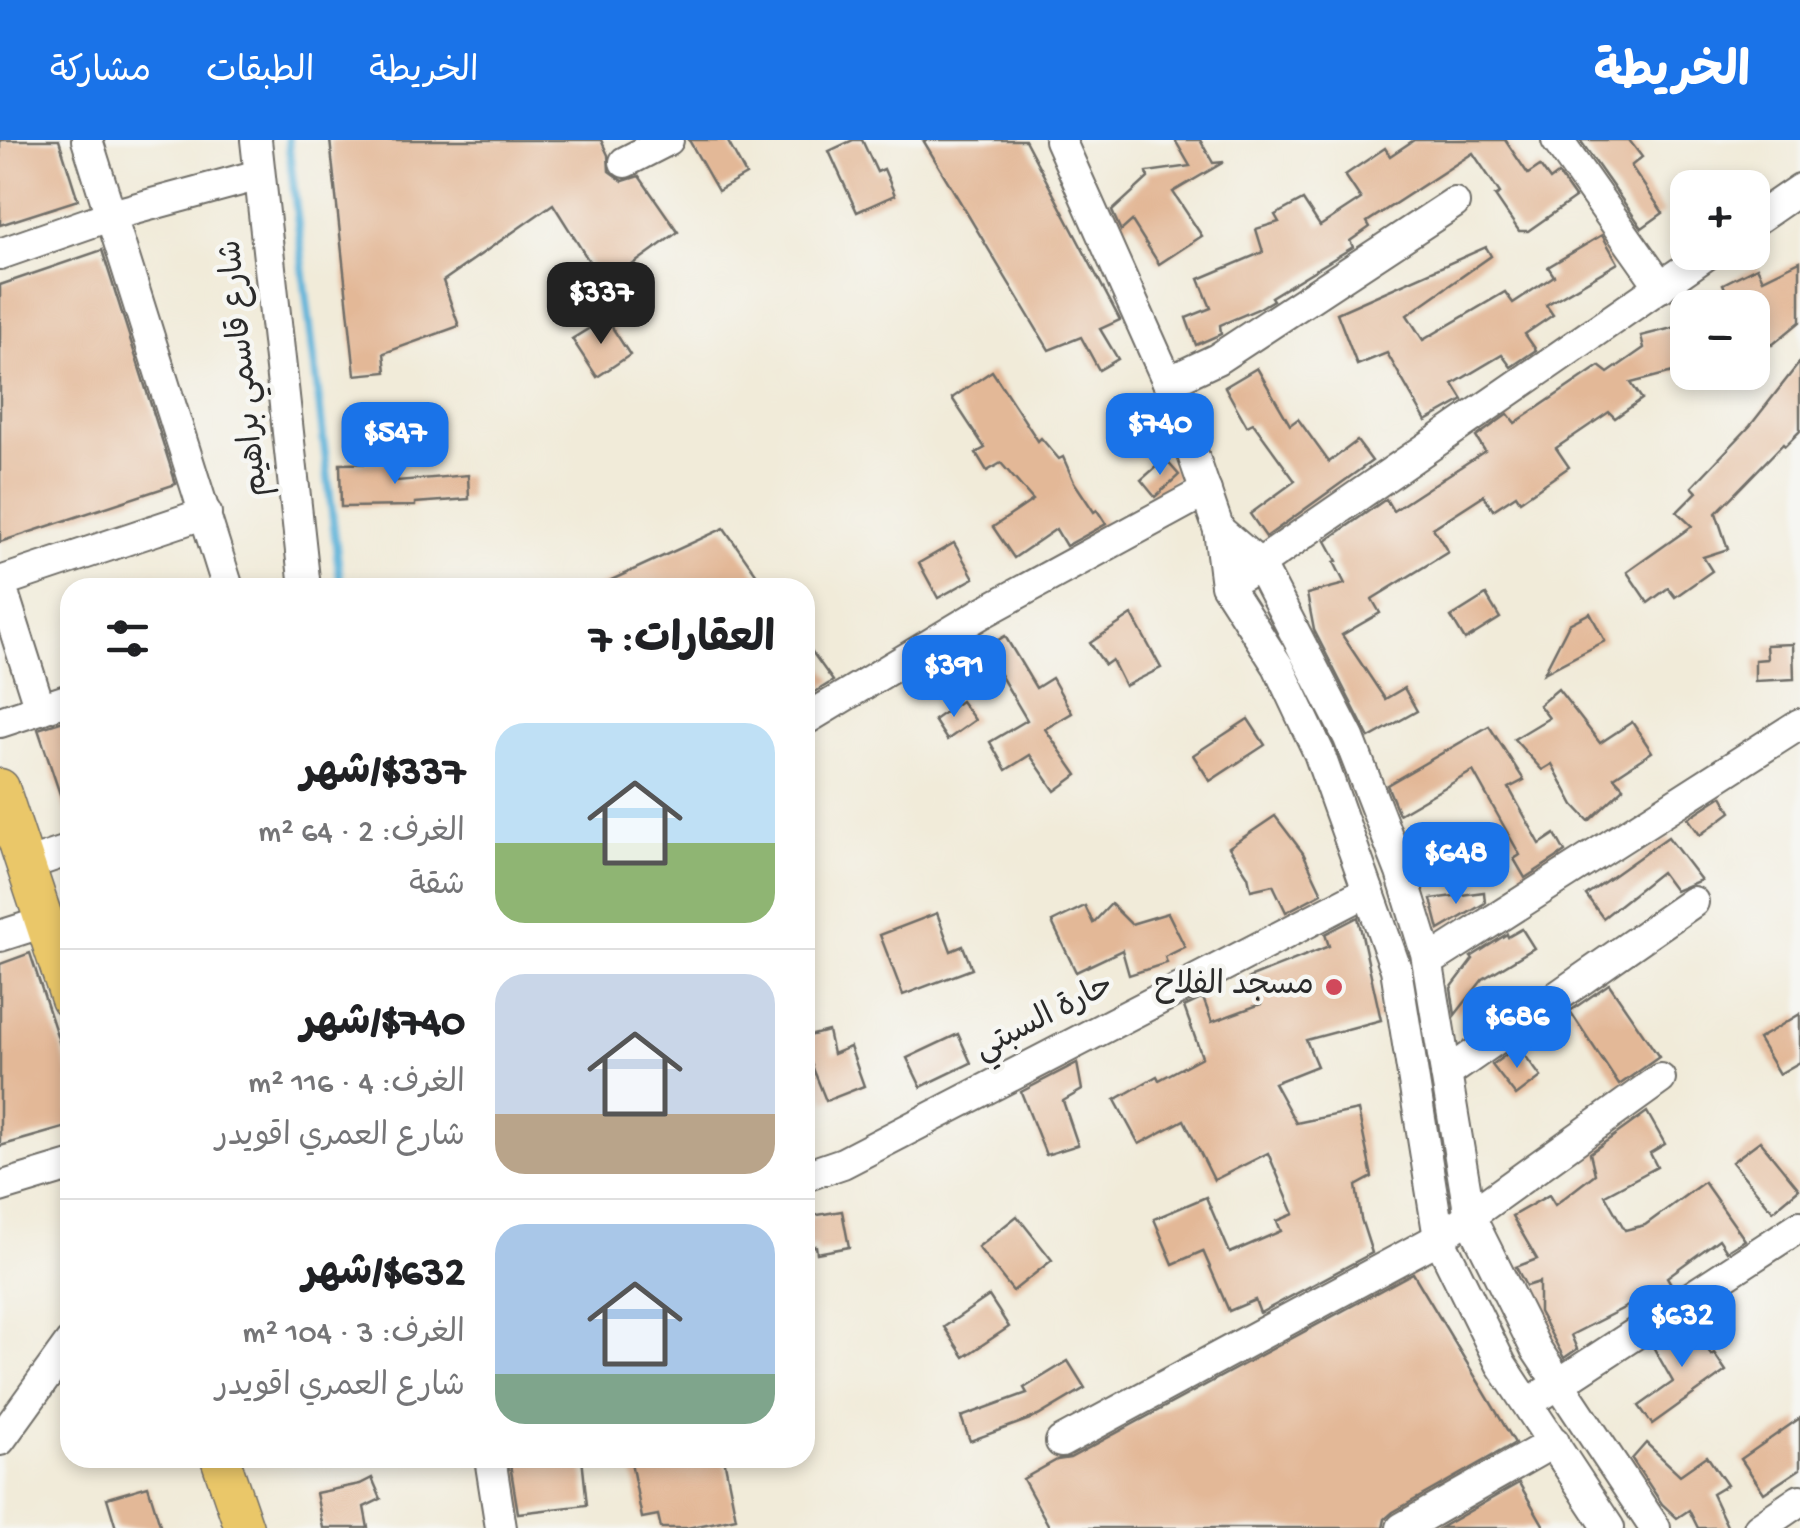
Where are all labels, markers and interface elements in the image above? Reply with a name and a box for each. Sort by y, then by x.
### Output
text: الخريطة [1594,47,1750,104]
text: مشاركة [50,53,151,94]
text: الطبقات [206,53,314,94]
text: الخريطة [369,53,479,94]
map controls [1670,170,1770,390]
button: + [1670,170,1770,270]
street label: شارع قاسمي براهيم [214,237,282,498]
pin: $337 [542,262,660,347]
text: $337 [569,275,633,313]
button: − [1670,290,1770,390]
pin: $740 [1101,393,1219,478]
pin: $547 [336,402,454,487]
text: $740 [1128,406,1192,444]
text: $547 [364,415,426,453]
icon: filters [100,611,155,666]
text: العقارات: 7 [589,618,775,667]
pin: $391 [895,635,1013,720]
text: $391 [924,648,984,686]
text: $337/شهر [301,750,465,799]
icon: home [575,763,695,883]
text: الغرف: 2 · 64 m² [258,815,465,853]
pin: $648 [1397,822,1515,907]
text: $648 [1424,835,1488,873]
text: شقة [409,868,465,906]
street label: حارة السبتي [969,968,1123,1074]
place label: مسجد الفلاح [1154,968,1314,1006]
marker: مسجد الفلاح [1323,976,1345,998]
pin: $686 [1458,986,1576,1071]
text: $686 [1485,999,1549,1037]
text: $740/شهر [301,1001,465,1050]
icon: home [575,1014,695,1134]
text: الغرف: 4 · 116 m² [248,1066,465,1104]
text: شارع العمري اقويدر [215,1119,465,1157]
text: $632/شهر [303,1251,465,1300]
icon: home [575,1264,695,1384]
pin: $632 [1623,1285,1741,1370]
text: $632 [1651,1298,1713,1336]
text: الغرف: 3 · 104 m² [243,1316,465,1354]
text: شارع العمري اقويدر [215,1369,465,1407]

